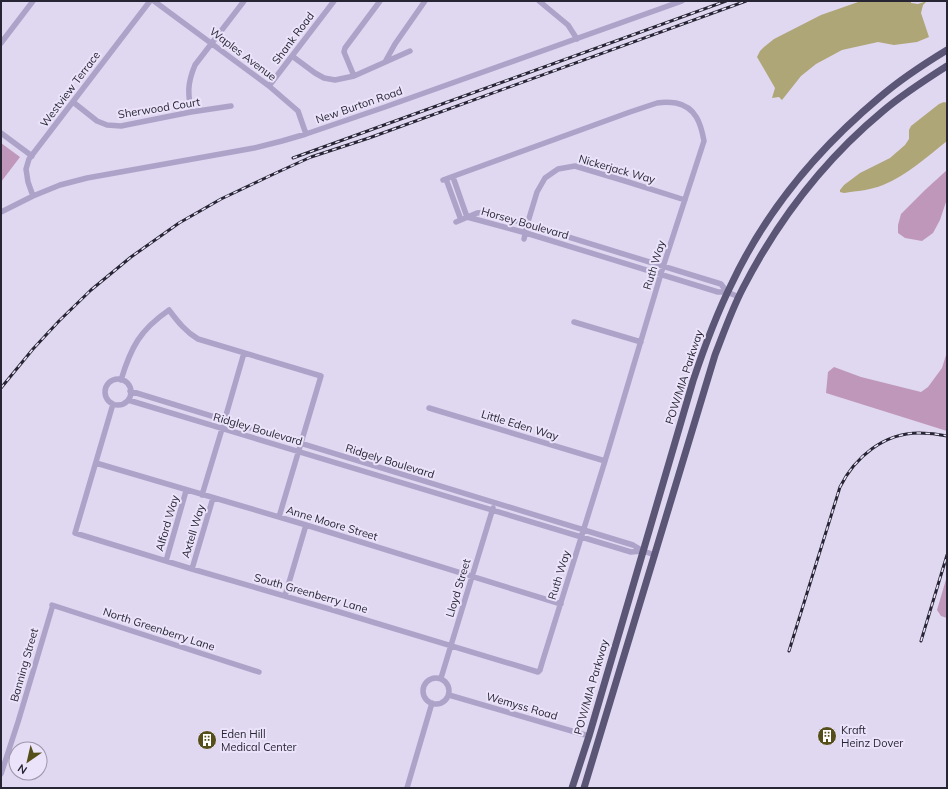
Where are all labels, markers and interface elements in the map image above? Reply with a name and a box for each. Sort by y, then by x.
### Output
street label: Shank Road [269,9,317,67]
street label: Waples Avenue [207,24,279,84]
street label: Westview Terrace [37,48,103,130]
street label: New Burton Road [314,84,404,126]
street label: Sherwood Court [117,95,201,121]
street label: Nickerjack Way [577,151,657,187]
street label: Horsey Boulevard [480,204,570,242]
street label: Ruth Way [640,238,668,291]
street label: POW/MIA Parkway [662,328,706,426]
street label: Little Eden Way [480,407,560,443]
street label: Ridgley Boulevard [212,410,304,448]
street label: Ridgely Boulevard [344,441,436,481]
street label: Alford Way [152,493,182,553]
street label: Axtell Way [178,502,208,560]
street label: Anne Moore Street [285,502,380,544]
street label: Ruth Way [545,548,573,601]
street label: Lloyd Street [442,557,474,619]
street label: South Greenberry Lane [253,570,369,616]
street label: North Greenberry Lane [101,604,217,654]
street label: Banning Street [7,626,41,703]
street label: POW/MIA Parkway [571,638,611,736]
street label: Wemyss Road [485,689,559,723]
place label: Kraft Heinz Dover [841,723,903,750]
building icon: Kraft Heinz Dover [816,725,838,747]
place label: Eden Hill Medical Center [221,727,296,754]
building icon: Eden Hill Medical Center [196,729,218,751]
north arrow [8,741,48,781]
text: N [15,761,30,777]

